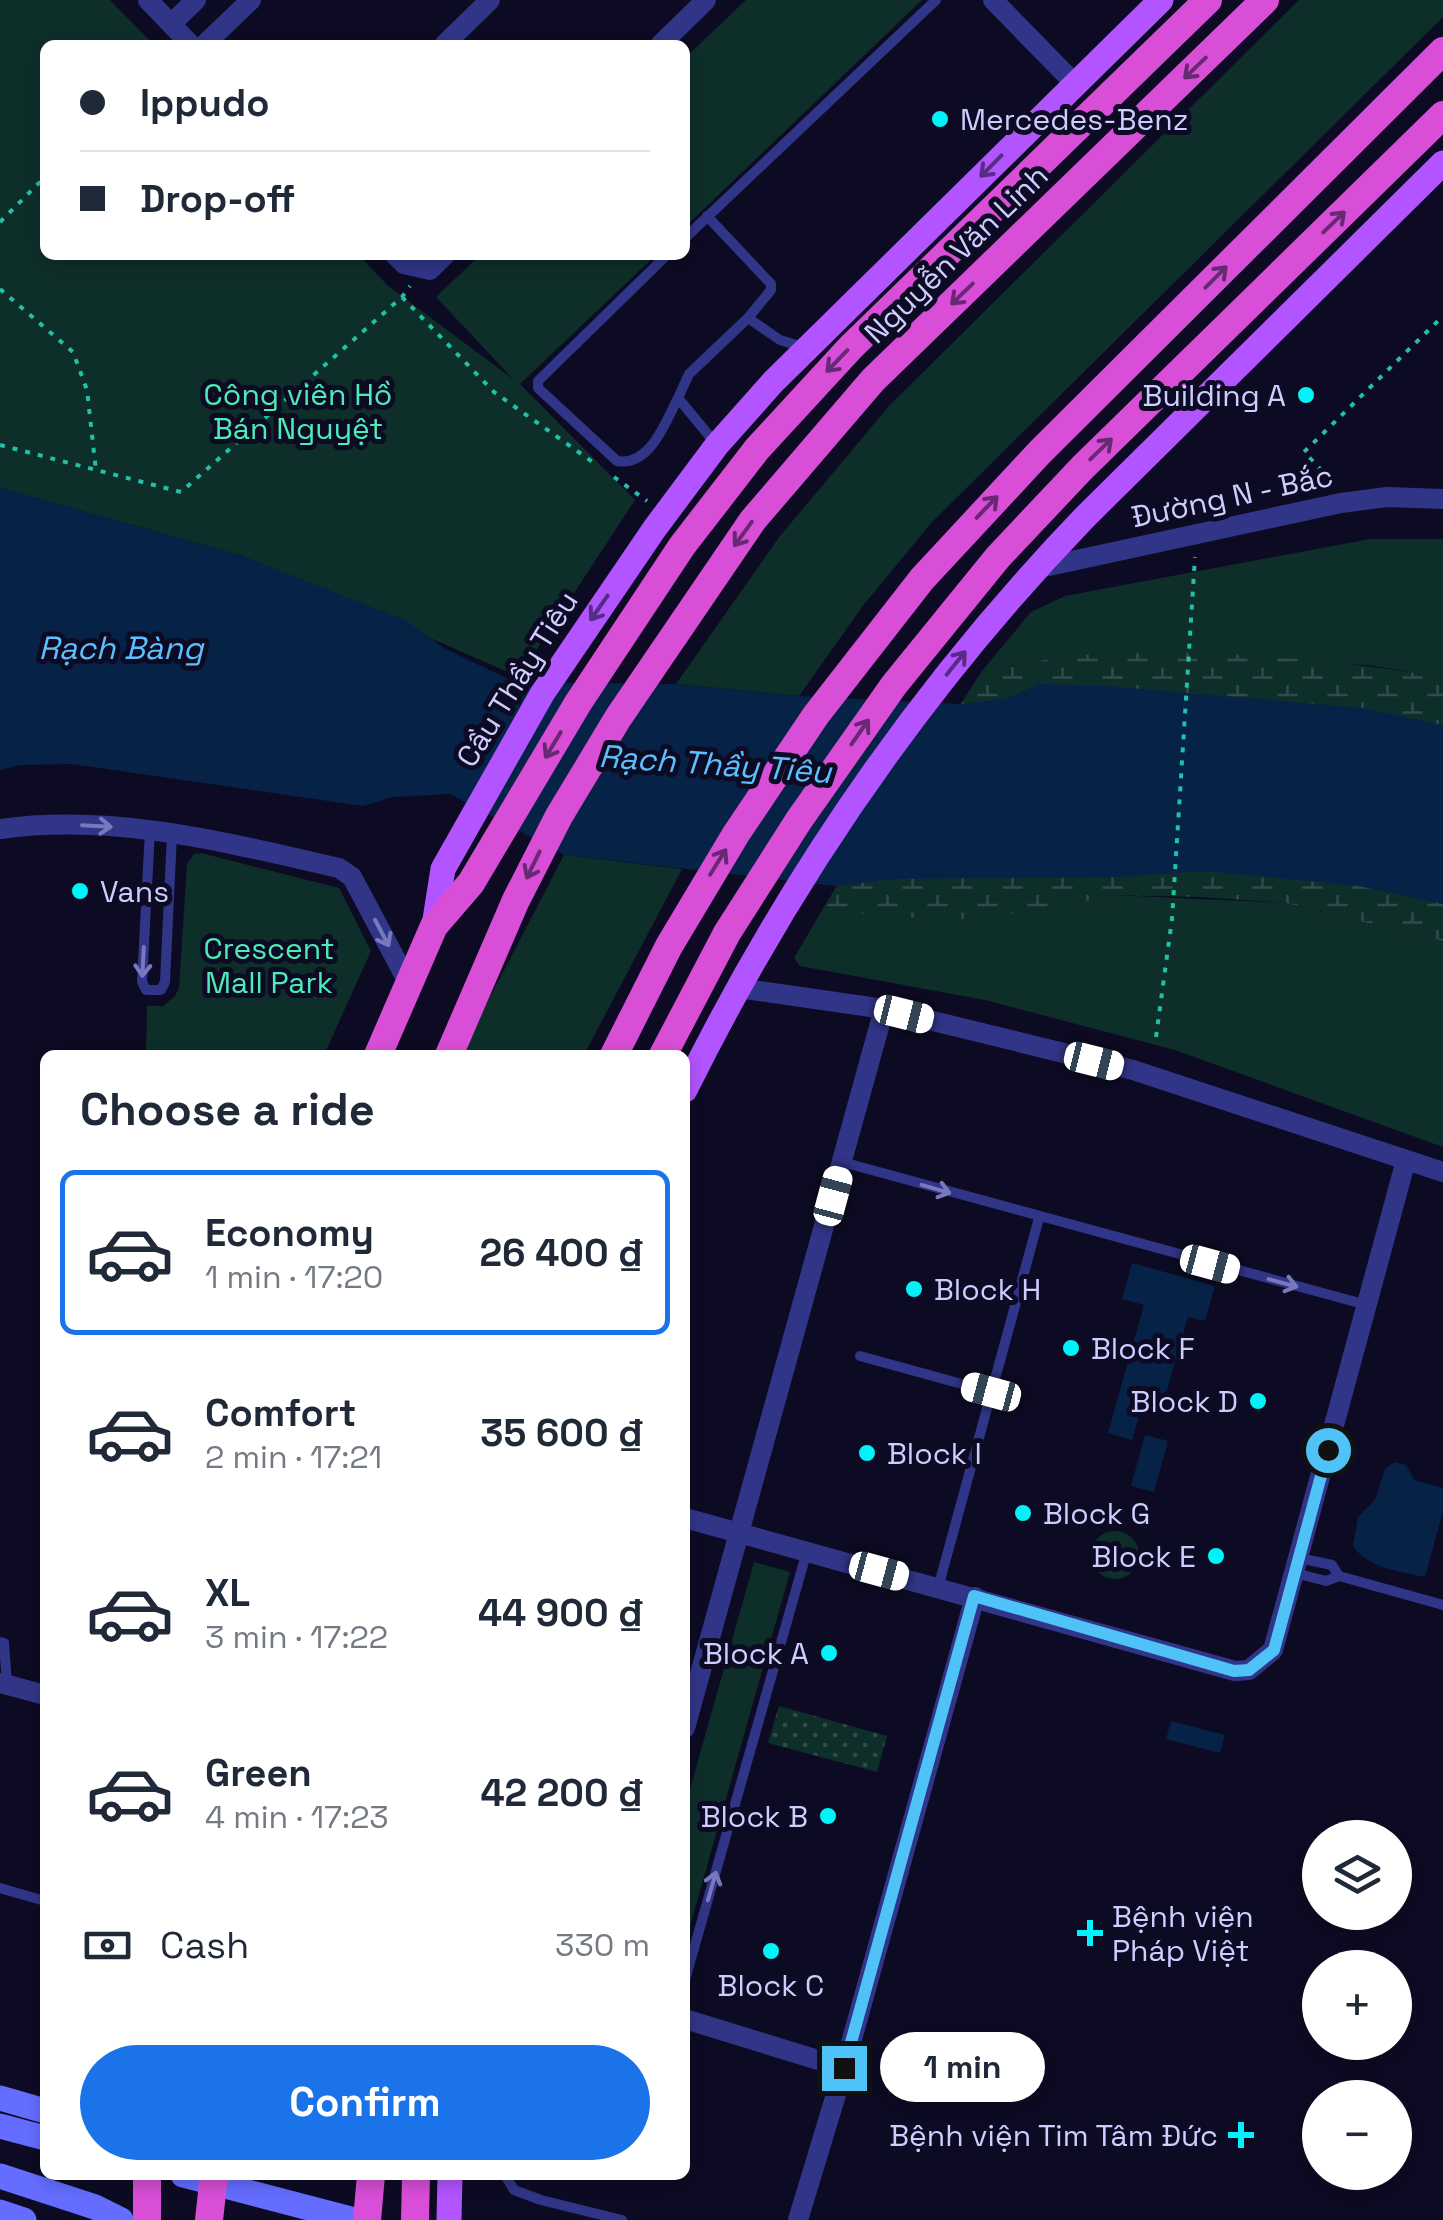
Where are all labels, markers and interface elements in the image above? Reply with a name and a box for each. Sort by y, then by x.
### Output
one-way arrow [1184,56,1208,80]
text: Ippudo [140,79,269,127]
place label: Mercedes-Benz [960,100,1188,139]
marker: Mercedes-Benz [929,108,951,130]
one-way arrow [980,154,1004,178]
street label: Nguyễn Văn Linh [856,156,1056,352]
text: Drop-off [140,175,295,223]
one-way arrow [1321,210,1345,234]
one-way arrow [1204,265,1228,289]
one-way arrow [950,282,974,306]
one-way arrow [825,348,849,372]
park label: Công viên Hồ Bán Nguyệt [204,375,392,448]
place label: Building A [1143,376,1286,415]
marker: Building A [1295,384,1317,406]
one-way arrow [1089,437,1113,461]
street label: Đường N - Bắc [1128,456,1336,536]
one-way arrow [975,495,999,519]
one-way arrow [733,520,754,547]
street label: Cầu Thầy Tiêu [447,584,587,774]
one-way arrow [589,594,610,622]
water label: Rạch Bàng [39,628,205,668]
one-way arrow [945,651,967,677]
one-way arrow [849,719,870,747]
one-way arrow [543,730,563,759]
water label: Rạch Thầy Tiêu [598,736,834,792]
one-way arrow [81,817,113,836]
one-way arrow [708,848,728,877]
one-way arrow [523,849,542,879]
place label: Vans [100,872,169,911]
marker: Vans [69,880,91,902]
one-way arrow [372,917,392,947]
park label: Crescent Mall Park [203,929,335,1002]
one-way arrow [133,945,152,977]
car [871,992,937,1036]
car [1061,1039,1127,1083]
text: Choose a ride [80,1081,375,1138]
car [811,1163,855,1229]
one-way arrow [920,1180,951,1199]
icon: car [85,1208,175,1298]
text: Economy [205,1209,374,1257]
text: 26 400 ₫ [479,1229,645,1277]
car [1177,1242,1243,1286]
text: 1 min · 17:20 [205,1257,383,1297]
place label: Block H [934,1270,1041,1309]
one-way arrow [1267,1275,1298,1294]
marker: Block H [903,1278,925,1300]
place label: Block F [1091,1329,1195,1368]
marker: Block F [1060,1337,1082,1359]
car [958,1370,1024,1414]
place label: Block D [1131,1382,1238,1421]
icon: car [85,1388,175,1478]
text: Comfort [205,1389,356,1437]
marker: Block D [1247,1390,1269,1412]
text: 35 600 ₫ [480,1409,645,1457]
route start [1306,1428,1351,1473]
place label: Block I [887,1434,982,1473]
text: 2 min · 17:21 [205,1437,382,1477]
marker: Block I [856,1442,878,1464]
place label: Block G [1043,1494,1150,1533]
marker: Block G [1012,1502,1034,1524]
place label: Block E [1092,1537,1196,1576]
marker: Block E [1205,1545,1227,1567]
car [846,1549,912,1593]
icon: car [85,1568,175,1658]
text: XL [205,1569,250,1617]
text: 44 900 ₫ [478,1589,645,1637]
text: 3 min · 17:22 [205,1617,388,1657]
place label: Block A [703,1634,809,1673]
marker: Block A [818,1642,840,1664]
icon: car [85,1748,175,1838]
text: Green [205,1749,312,1797]
text: 42 200 ₫ [480,1769,645,1817]
text: 4 min · 17:23 [205,1797,389,1837]
place label: Block B [701,1797,808,1836]
marker: Block B [817,1805,839,1827]
map controls [1302,1820,1412,2190]
button: layers [1302,1820,1412,1930]
one-way arrow [704,1871,722,1902]
place label: Bệnh viện Pháp Việt [1112,1897,1254,1970]
icon: cash [80,1918,135,1973]
marker: Bệnh viện Pháp Việt [1077,1920,1103,1946]
text: Cash [160,1921,249,1969]
text: 330 m [555,1925,650,1965]
marker: Block C [760,1940,782,1962]
button: + [1302,1950,1412,2060]
place label: Block C [718,1966,824,2005]
callout: 1 min [879,2033,1044,2103]
button: Confirm [80,2045,650,2160]
route end [822,2046,867,2091]
text: 1 min [923,2047,1002,2087]
button: − [1302,2080,1412,2190]
place label: Bệnh viện Tim Tâm Đức [889,2116,1218,2155]
marker: Bệnh viện Tim Tâm Đức [1228,2122,1254,2148]

